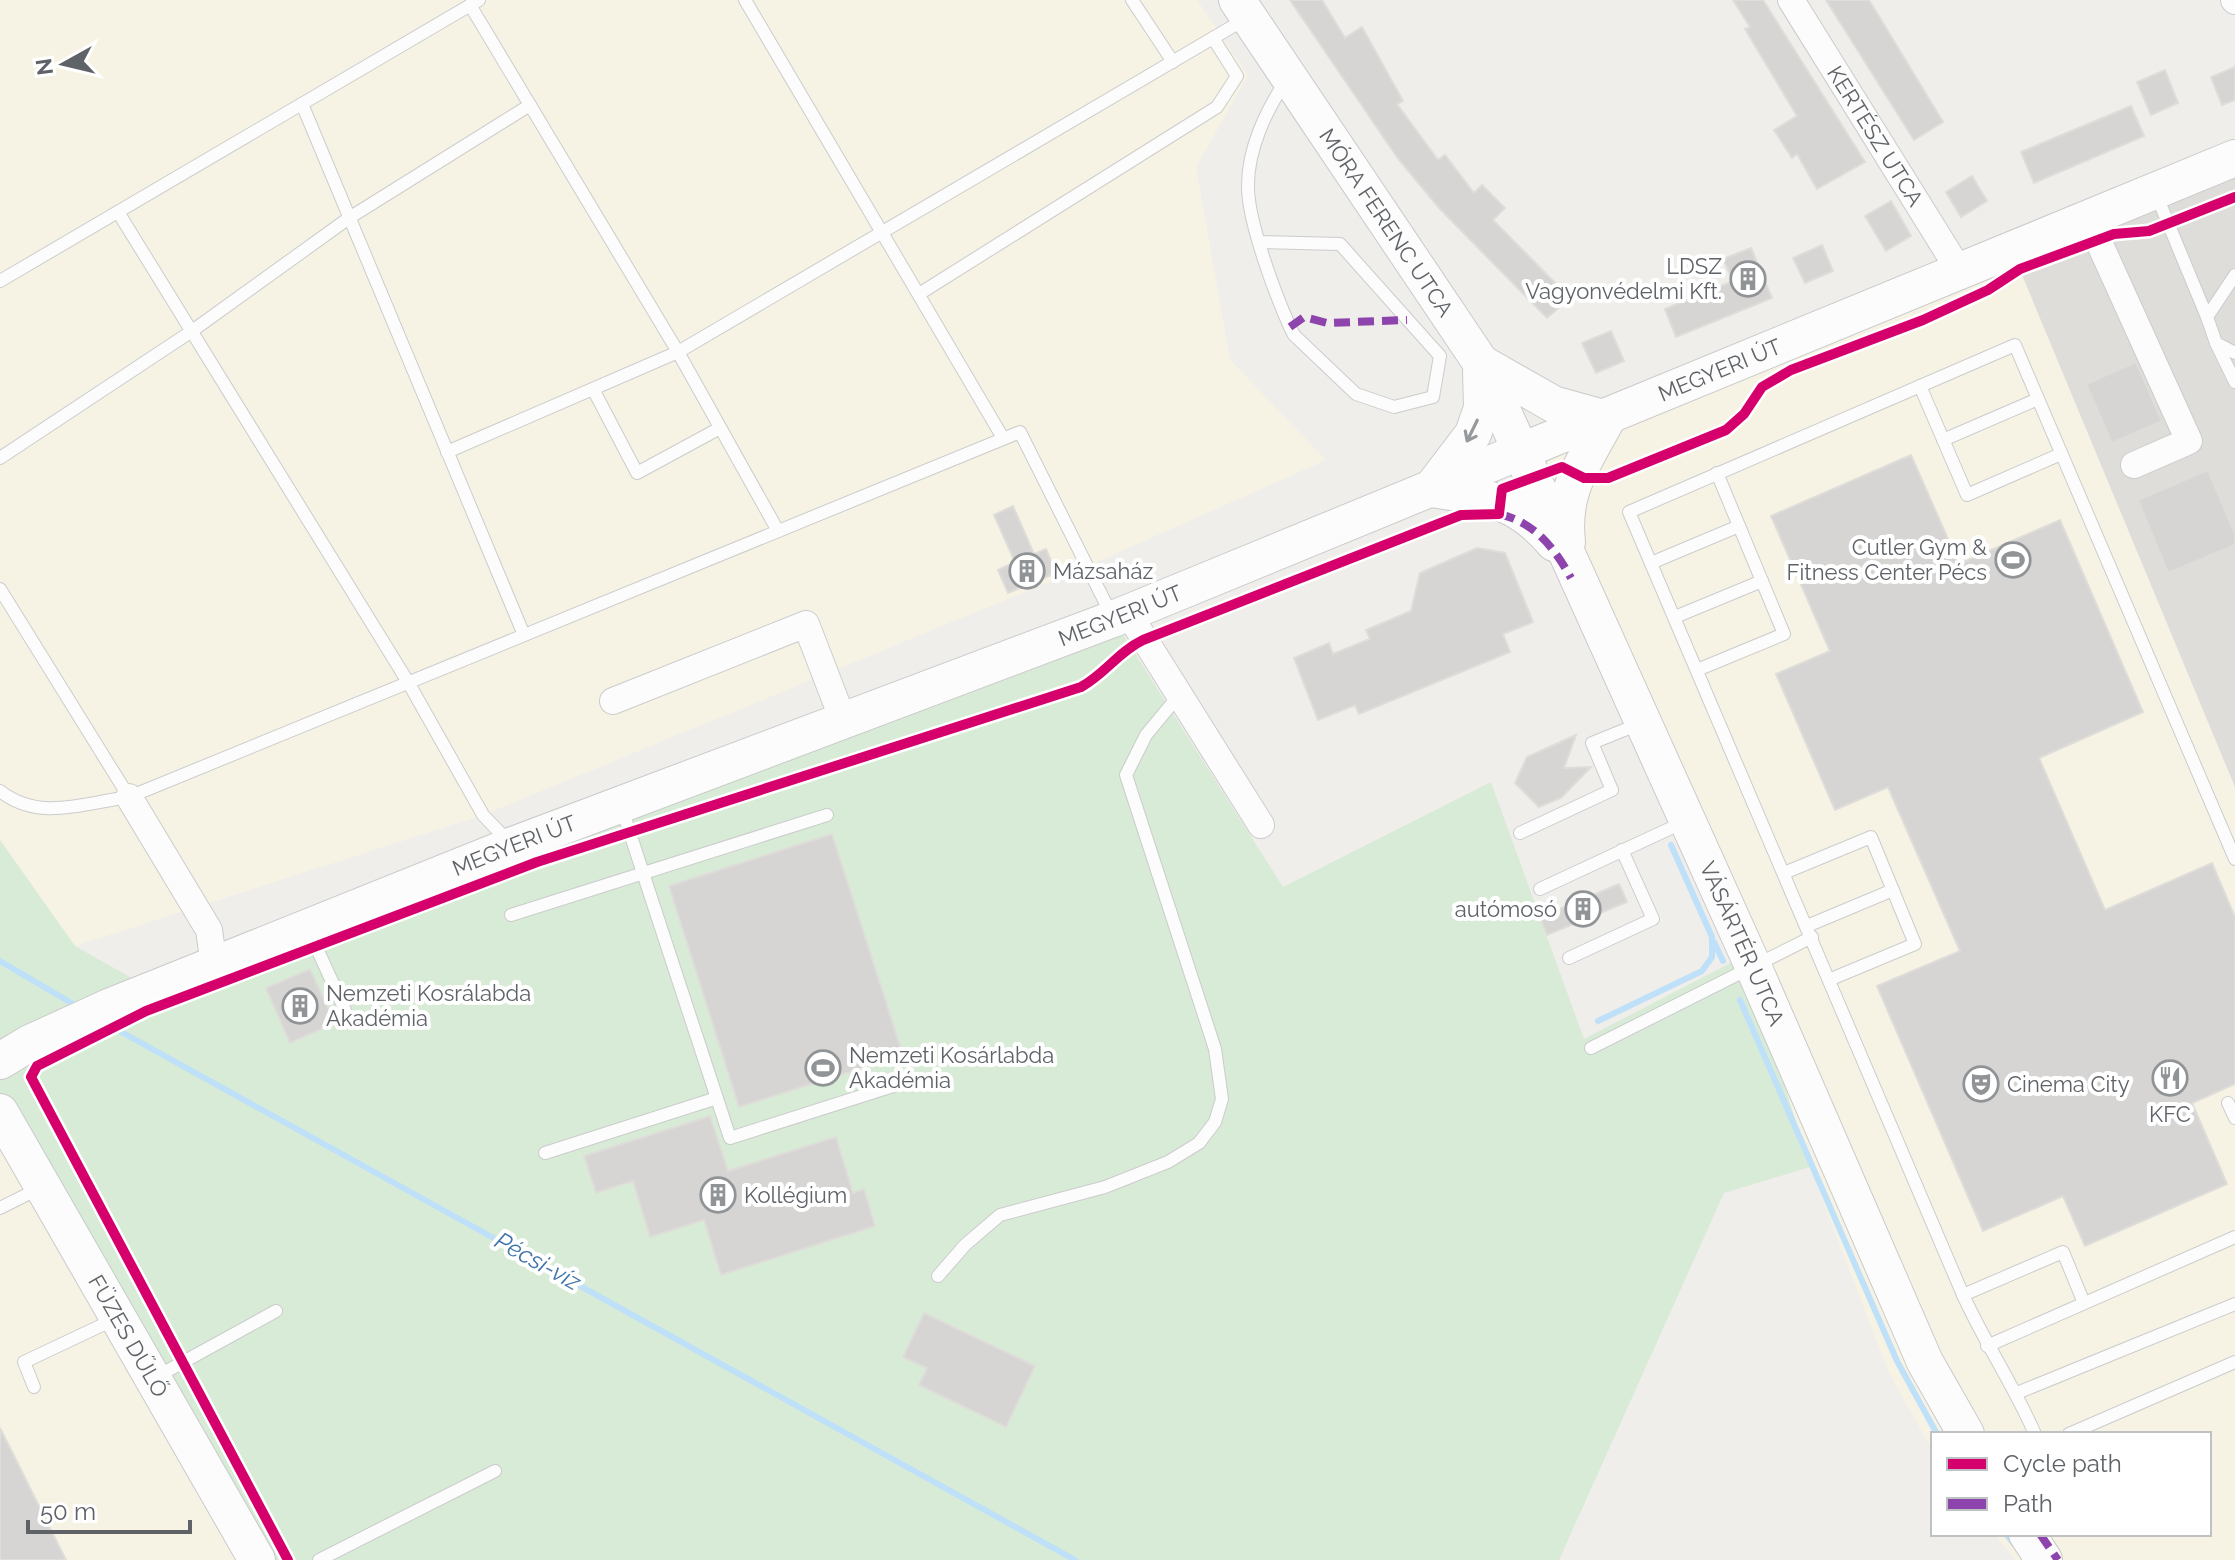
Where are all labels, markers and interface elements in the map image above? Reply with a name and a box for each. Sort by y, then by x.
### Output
north arrow [24,24,104,104]
text: N [30,57,58,77]
street label: KERTÉSZ UTCA [1822,61,1929,211]
street label: MÓRA FERENC UTCA [1314,123,1459,322]
place label: LDSZ Vagyonvédelmi Kft. [1525,253,1722,304]
building icon: LDSZ Vagyonvédelmi Kft. [1729,260,1767,298]
street label: MEGYERI ÚT [1654,333,1785,407]
one-way arrow [1464,419,1479,443]
place label: Cutler Gym & Fitness Center Pécs [1787,534,1987,585]
sports icon: Cutler Gym & Fitness Center Pécs [1994,541,2032,579]
building icon: Mázsaház [1008,552,1046,590]
place label: Mázsaház [1053,558,1153,584]
street label: MEGYERI ÚT [1055,579,1186,651]
street label: MEGYERI ÚT [448,809,580,881]
street label: VÁSÁRTÉR UTCA [1695,857,1790,1029]
building icon: autómosó [1564,890,1602,928]
place label: autómosó [1455,896,1557,922]
place label: Nemzeti Kosrálabda Akadémia [326,980,531,1031]
building icon: Nemzeti Kosrálabda Akadémia [281,987,319,1025]
place label: Nemzeti Kosárlabda Akadémia [849,1042,1054,1093]
sports icon: Nemzeti Kosárlabda Akadémia [804,1049,842,1087]
restaurant icon: KFC [2151,1059,2189,1097]
theatre icon: Cinema City [1962,1065,2000,1103]
place label: Cinema City [2007,1071,2130,1097]
place label: KFC [2149,1101,2191,1127]
building icon: Kollégium [699,1176,737,1214]
place label: Kollégium [744,1182,847,1208]
water label: Pécsi-víz [490,1226,587,1297]
street label: FÜZES DŰLŐ [83,1270,174,1402]
legend [1931,1432,2211,1536]
text: Cycle path [2003,1449,2122,1478]
scale bar [28,1484,190,1534]
text: Path [2003,1489,2053,1518]
text: 50 m [40,1497,96,1526]

